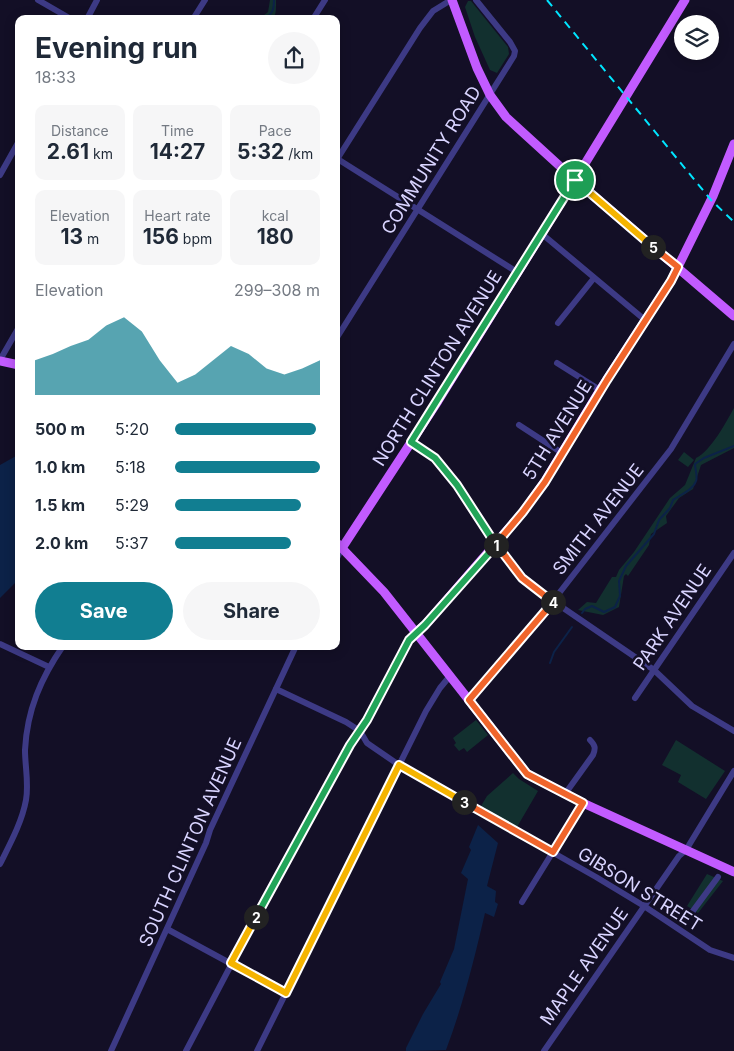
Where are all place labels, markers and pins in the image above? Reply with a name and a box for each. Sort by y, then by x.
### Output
pin [554,159,596,201]
pin: 5 [640,234,666,260]
pin: 1 [484,532,508,558]
pin: 4 [540,590,566,614]
pin: 3 [452,790,476,814]
pin: 2 [244,904,268,930]

